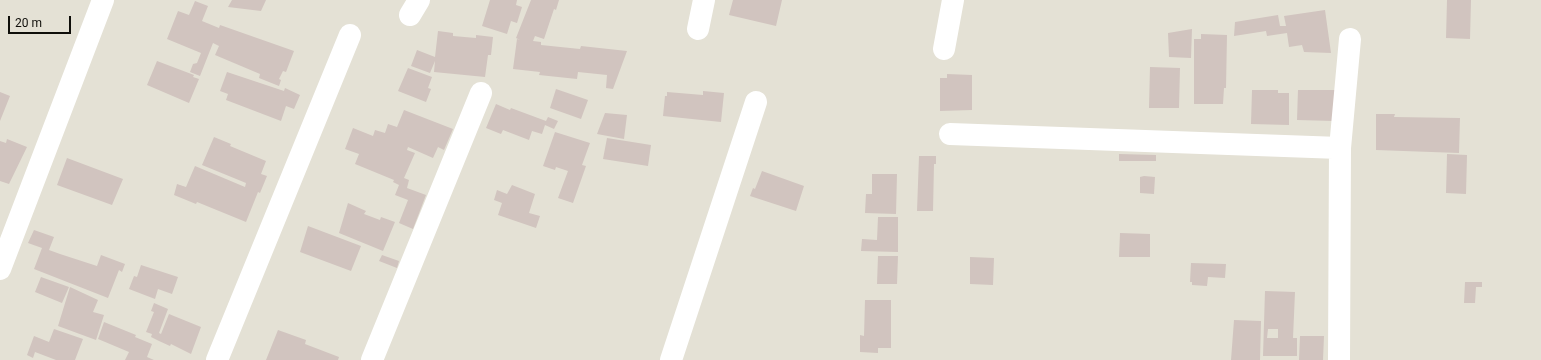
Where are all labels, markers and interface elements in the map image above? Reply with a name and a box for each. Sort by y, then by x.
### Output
scale bar [10,8,73,34]
text: 20 m [15,16,42,30]

